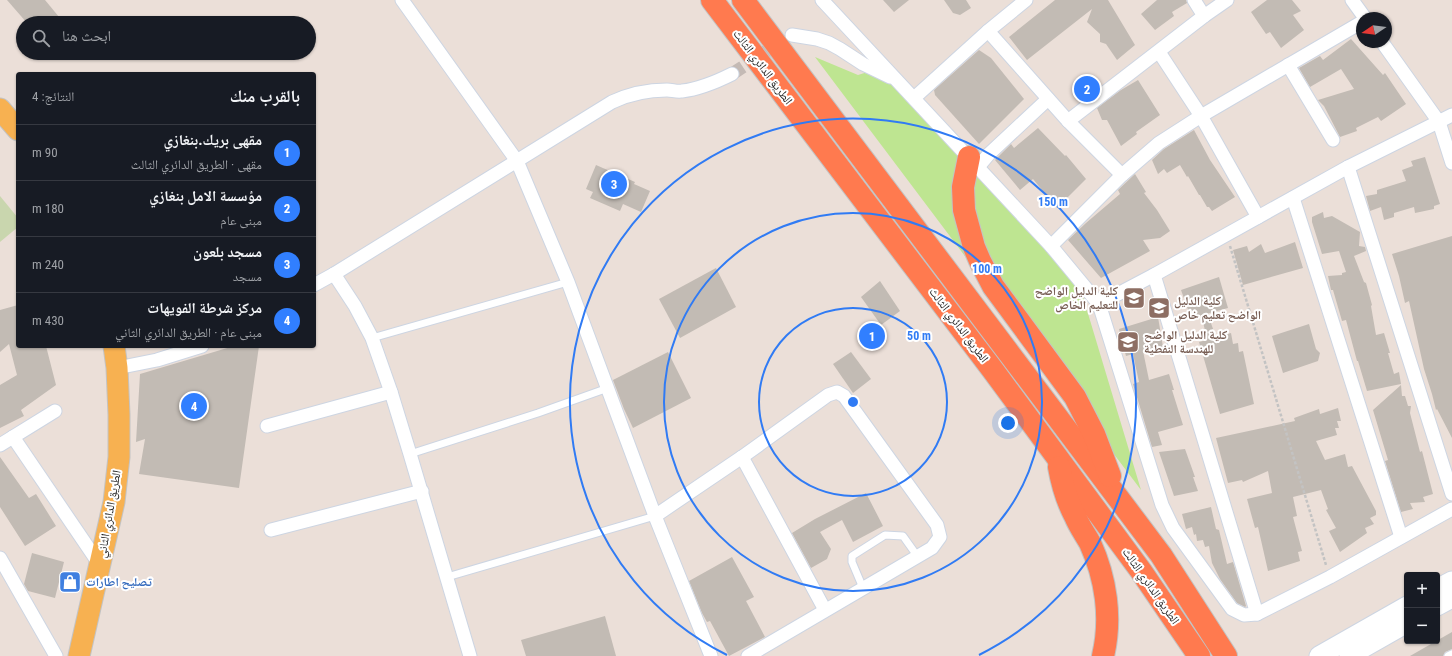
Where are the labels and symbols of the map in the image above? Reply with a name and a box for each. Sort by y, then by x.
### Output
north arrow [1356,12,1392,48]
street label: الطريق الدائري الثالث [728,27,796,109]
pin: 2 [1074,74,1100,104]
pin: 3 [601,169,627,199]
text: 150 m [1038,195,1068,209]
text: 100 m [972,262,1002,276]
place label: كلية الدليل الواضح للتعليم الخاص [1035,284,1119,313]
street label: الطريق الدائري الثالث [924,285,992,367]
school or university icon: كلية الدليل الواضح للتعليم الخاص [1121,285,1147,311]
place label: كلية الدليل الواضح تعليم خاص [1174,294,1261,323]
school or university icon: كلية الدليل الواضح تعليم خاص [1146,295,1172,321]
pin: 1 [859,321,885,351]
place label: كلية الدليل الواضح للهندسة النفطية [1144,328,1228,356]
text: 50 m [907,329,931,343]
school or university icon: كلية الدليل الواضح للهندسة النفطية [1115,329,1141,355]
pin: 4 [181,391,207,421]
centre of rings [846,395,860,409]
your location [998,413,1018,433]
street label: الطريق الدائري الثاني [94,469,127,560]
street label: الطريق الدائري الثالث [1117,545,1183,629]
shop icon: تصليح اطارات [57,569,83,595]
place label: تصليح اطارات [86,575,153,590]

